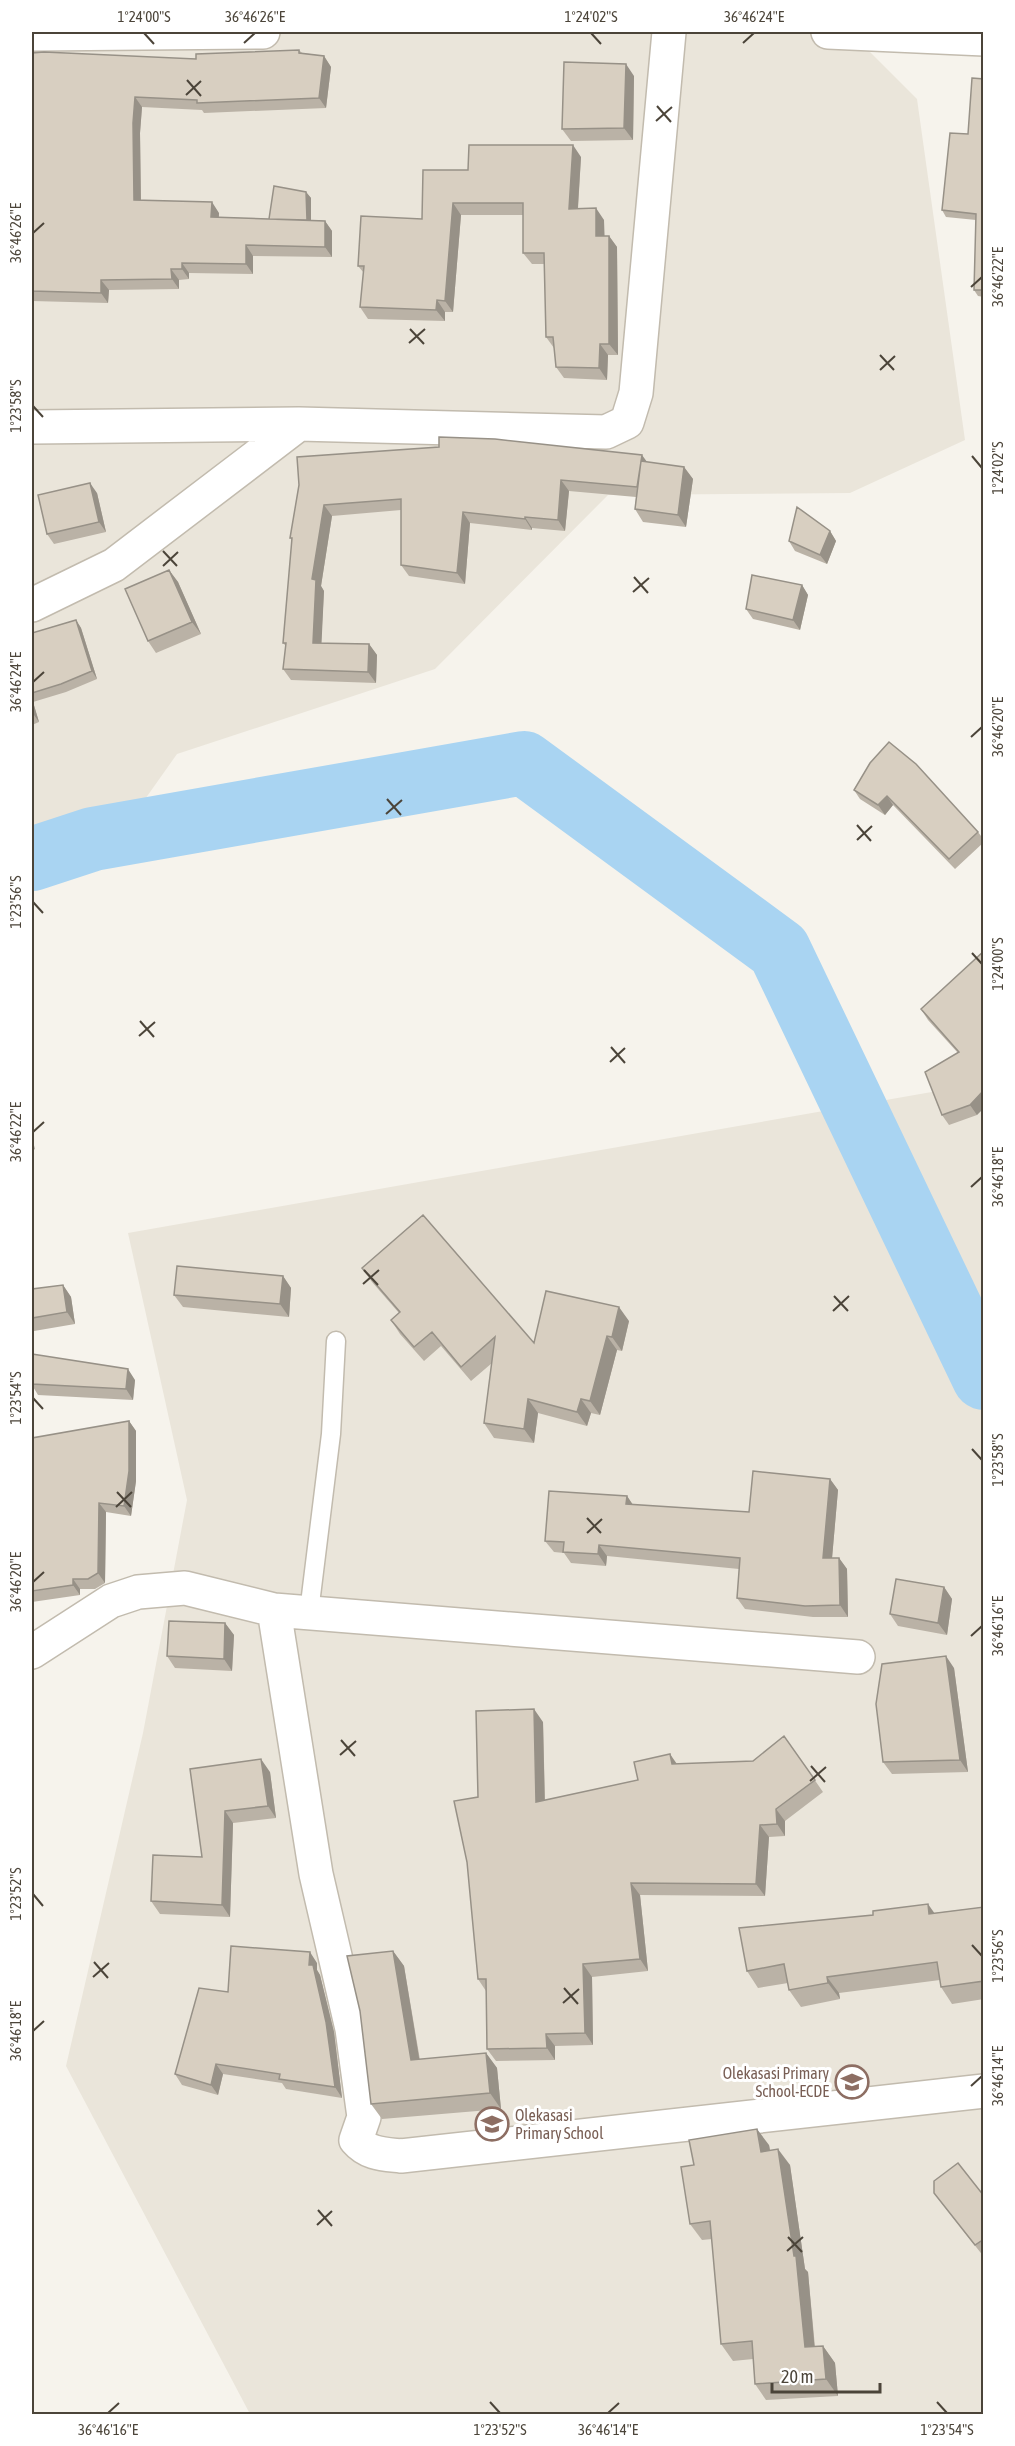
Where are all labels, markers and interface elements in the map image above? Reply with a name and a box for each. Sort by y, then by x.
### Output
text: 1°24'00"S [117,8,171,25]
text: 36°46'26"E [225,8,286,25]
text: 1°24'02"S [564,8,618,25]
text: 36°46'24"E [724,8,785,25]
text: 36°46'26"E [7,202,24,263]
text: 36°46'22"E [989,246,1006,307]
text: 1°23'58"S [7,379,24,433]
text: 1°24'02"S [989,441,1006,495]
text: 36°46'24"E [7,651,24,712]
text: 36°46'20"E [989,696,1006,757]
text: 1°23'56"S [7,875,24,929]
text: 1°24'00"S [989,937,1006,991]
text: 36°46'22"E [7,1101,24,1162]
text: 36°46'18"E [989,1146,1006,1207]
text: 1°23'54"S [7,1371,24,1425]
text: 1°23'58"S [989,1433,1006,1487]
text: 36°46'20"E [7,1551,24,1612]
text: 36°46'16"E [989,1595,1006,1656]
text: 1°23'52"S [7,1867,24,1921]
text: 1°23'56"S [989,1929,1006,1983]
text: 36°46'18"E [7,2000,24,2061]
text: 36°46'14"E [989,2045,1006,2106]
place label: Olekasasi Primary School-ECDE [723,2064,829,2100]
school or university icon: Olekasasi Primary School-ECDE [834,2064,870,2100]
school or university icon: Olekasasi Primary School [474,2106,510,2142]
place label: Olekasasi Primary School [515,2106,604,2143]
scale bar [772,2356,880,2394]
text: 20 m [781,2366,813,2387]
text: 36°46'16"E [78,2421,139,2438]
text: 1°23'52"S [473,2421,527,2438]
text: 36°46'14"E [578,2421,639,2438]
text: 1°23'54"S [920,2421,974,2438]

